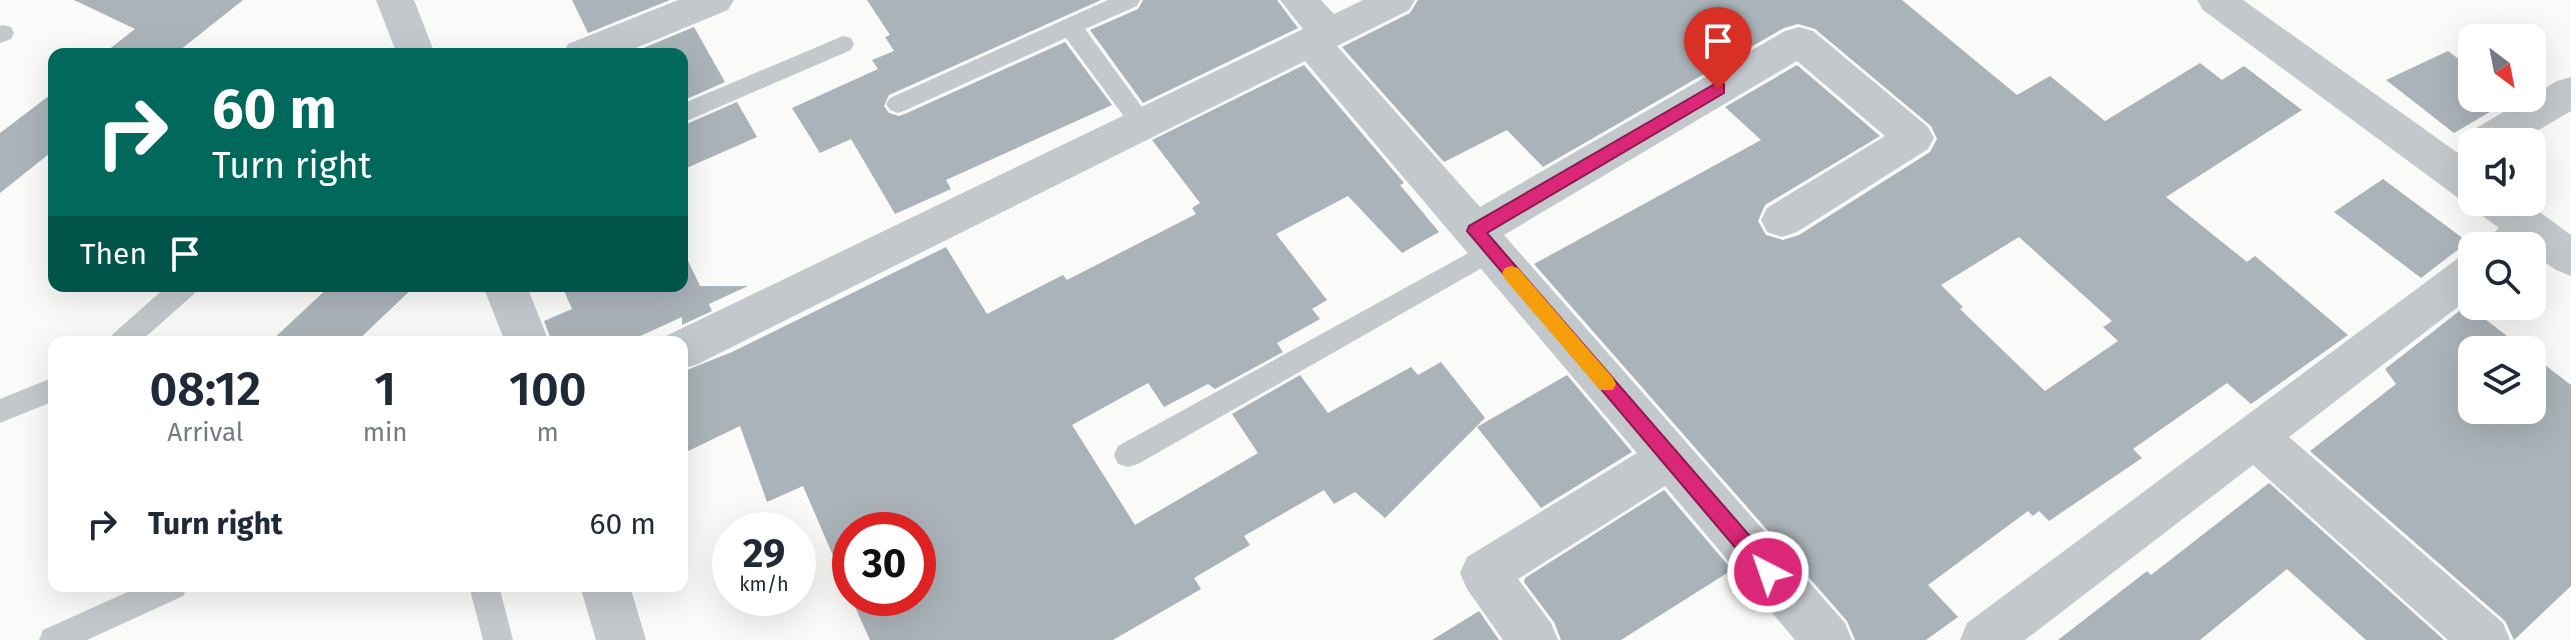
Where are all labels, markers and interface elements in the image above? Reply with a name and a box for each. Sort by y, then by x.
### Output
pin [1684,7,1752,89]
icon: arrive [1696,19,1740,63]
north arrow [2458,24,2546,112]
map controls [2458,24,2546,424]
text: 60 m [212,76,337,143]
icon: right [80,80,184,184]
button: sound [2458,128,2546,216]
text: Turn right [212,144,372,188]
icon: arrive [163,232,207,276]
button: search [2458,232,2546,320]
text: Then [80,236,147,272]
button: layers [2458,336,2546,424]
text: 08:12 [150,360,261,418]
text: 1 [374,360,396,418]
text: 100 [509,360,587,418]
text: Arrival [167,417,243,448]
text: min [363,417,408,448]
text: m [537,417,559,448]
icon: right [80,502,124,546]
text: Turn right [148,506,283,542]
text: 60 m [590,506,656,542]
speed limit sign: 30 [832,512,936,616]
text: 29 [743,530,785,578]
position arrow [1726,530,1810,614]
text: km/h [739,572,789,596]

